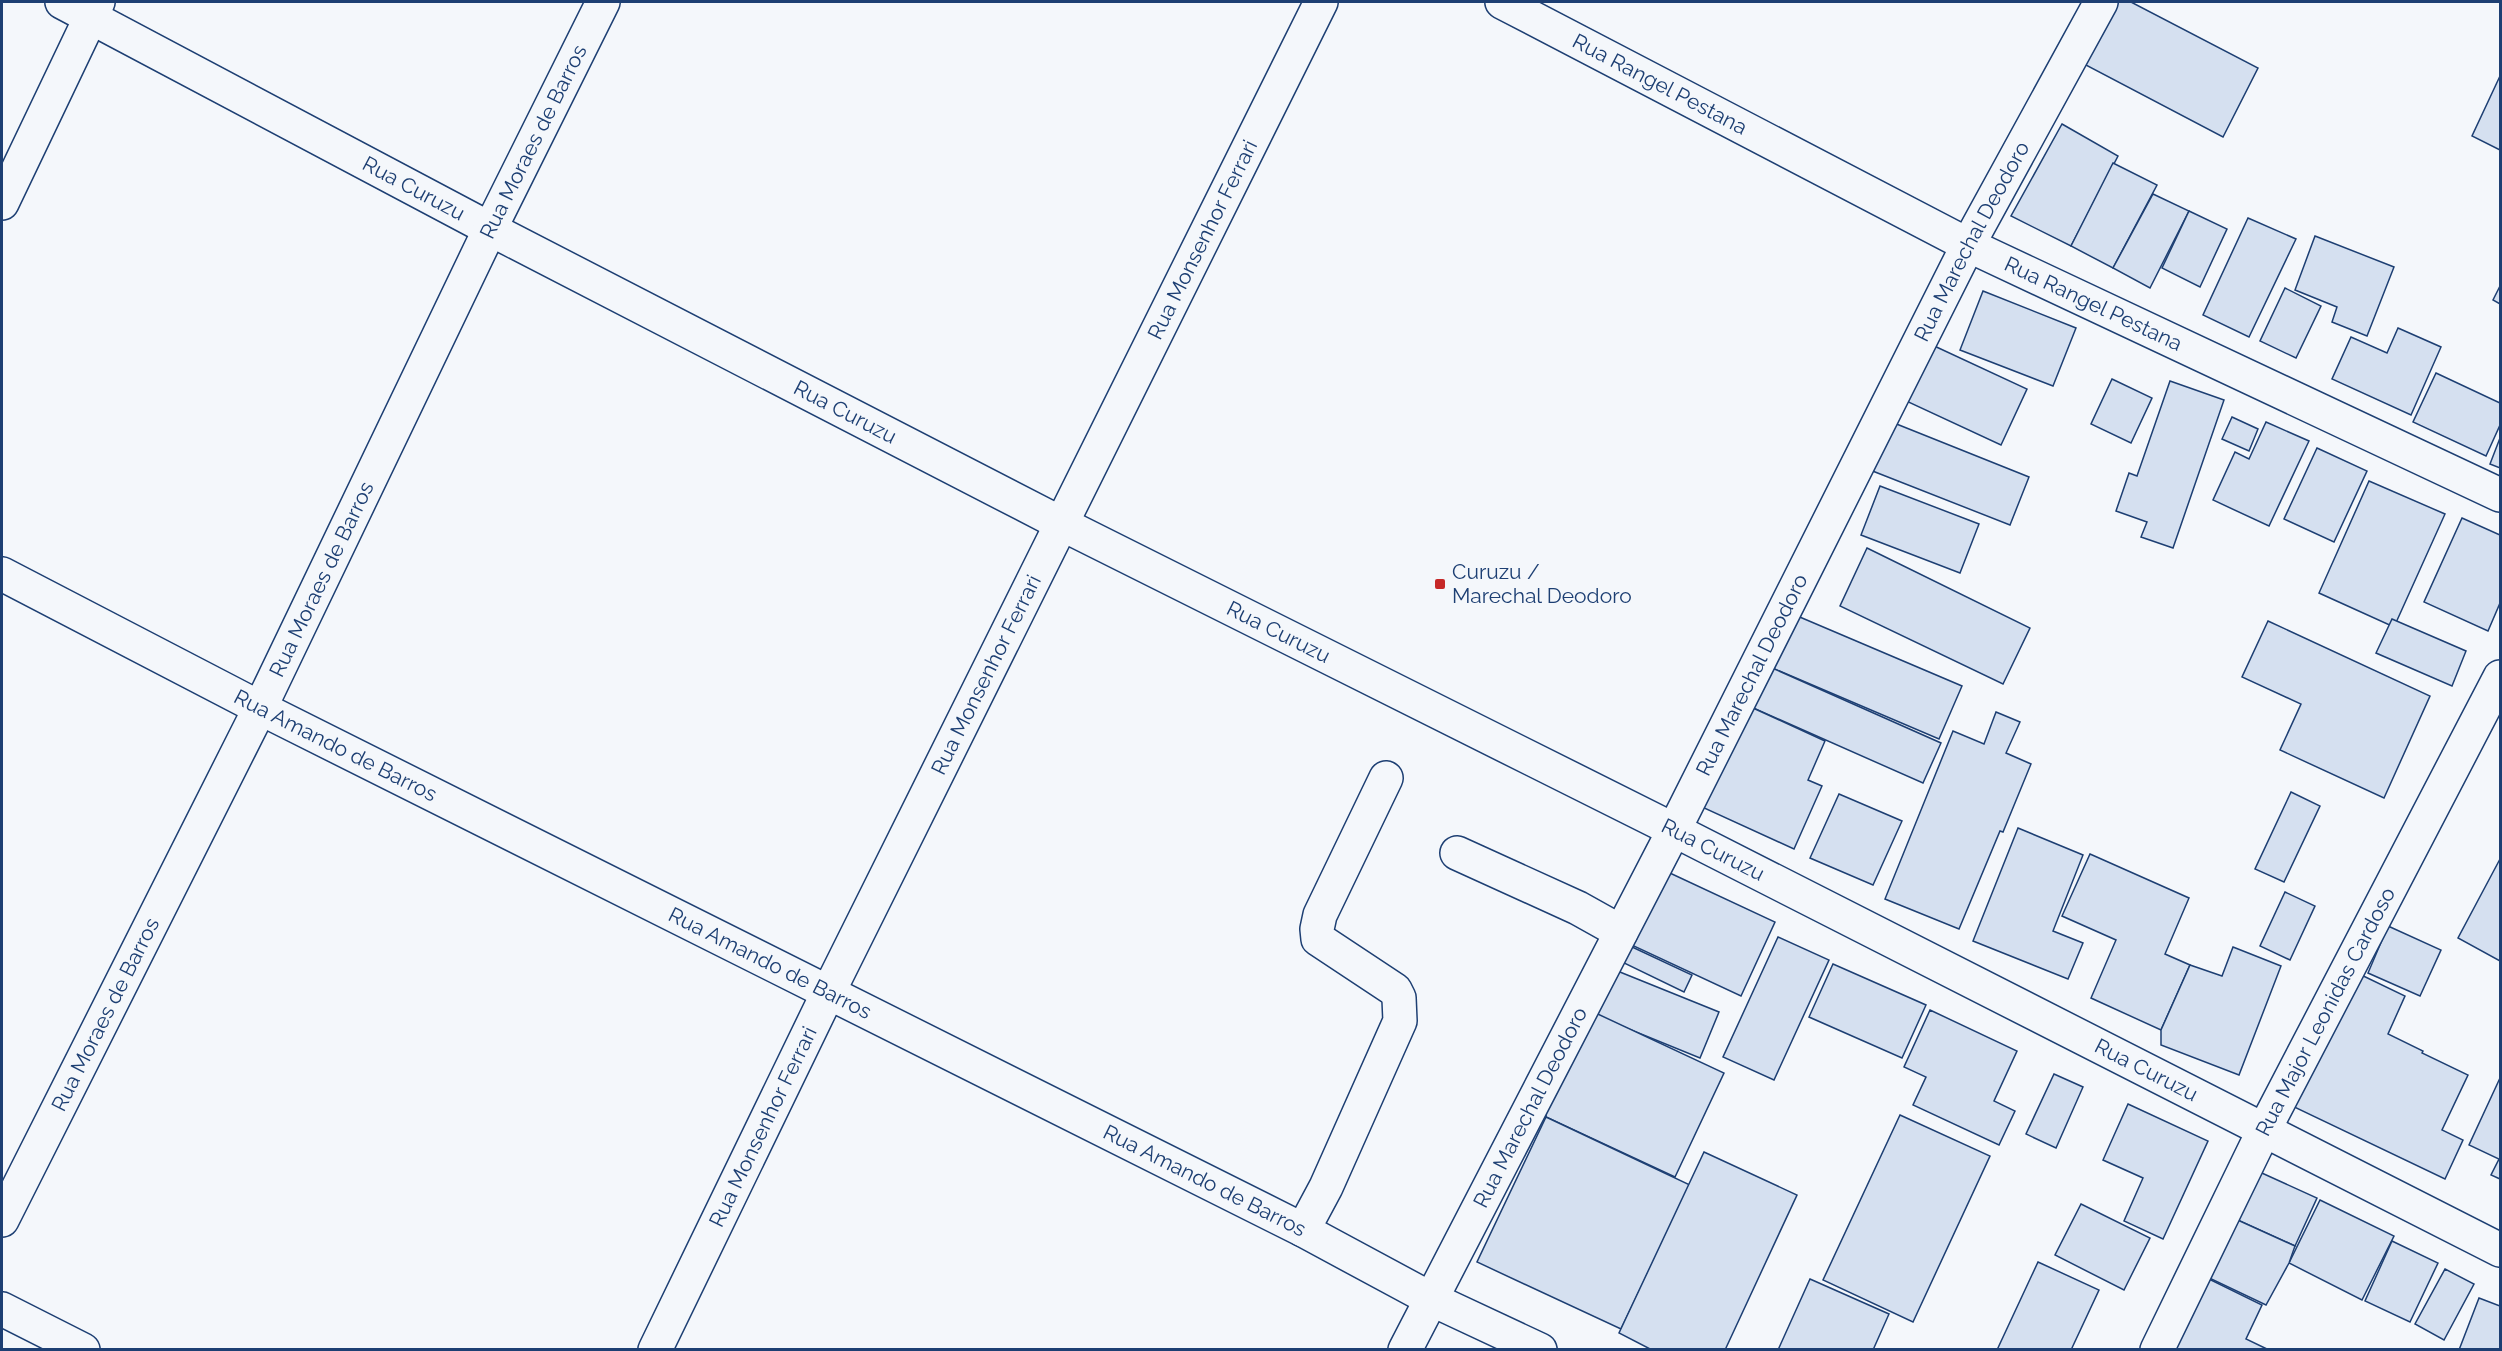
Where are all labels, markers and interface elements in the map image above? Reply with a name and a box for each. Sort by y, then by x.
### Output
street label: Rua Rangel Pestana [1569,28,1752,140]
street label: Rua Moraes de Barros [474,41,592,243]
street label: Rua Monsenhor Ferrari [1142,136,1262,343]
street label: Rua Marechal Deodoro [1909,137,2034,346]
street label: Rua Curuzu [358,151,469,225]
street label: Rua Rangel Pestana [2001,251,2186,356]
street label: Rua Curuzu [790,375,901,449]
street label: Rua Moraes de Barros [264,478,379,681]
place label: Curuzu / Marechal Deodoro [1452,559,1632,608]
street label: Rua Marechal Deodoro [1690,570,1813,780]
street label: Rua Monsenhor Ferrari [926,571,1046,779]
marker: Curuzu / Marechal Deodoro [1433,577,1447,591]
street label: Rua Curuzu [1223,595,1334,668]
street label: Rua Amando de Barros [230,684,441,806]
street label: Rua Curuzu [1657,813,1769,886]
street label: Rua Major Leonidas Cardoso [2250,883,2400,1140]
street label: Rua Amando de Barros [665,902,876,1024]
street label: Rua Moraes de Barros [46,913,164,1115]
street label: Rua Marechal Deodoro [1468,1003,1592,1212]
street label: Rua Monsenhor Ferrari [704,1022,822,1231]
street label: Rua Curuzu [2091,1033,2202,1106]
street label: Rua Amando de Barros [1099,1119,1310,1242]

